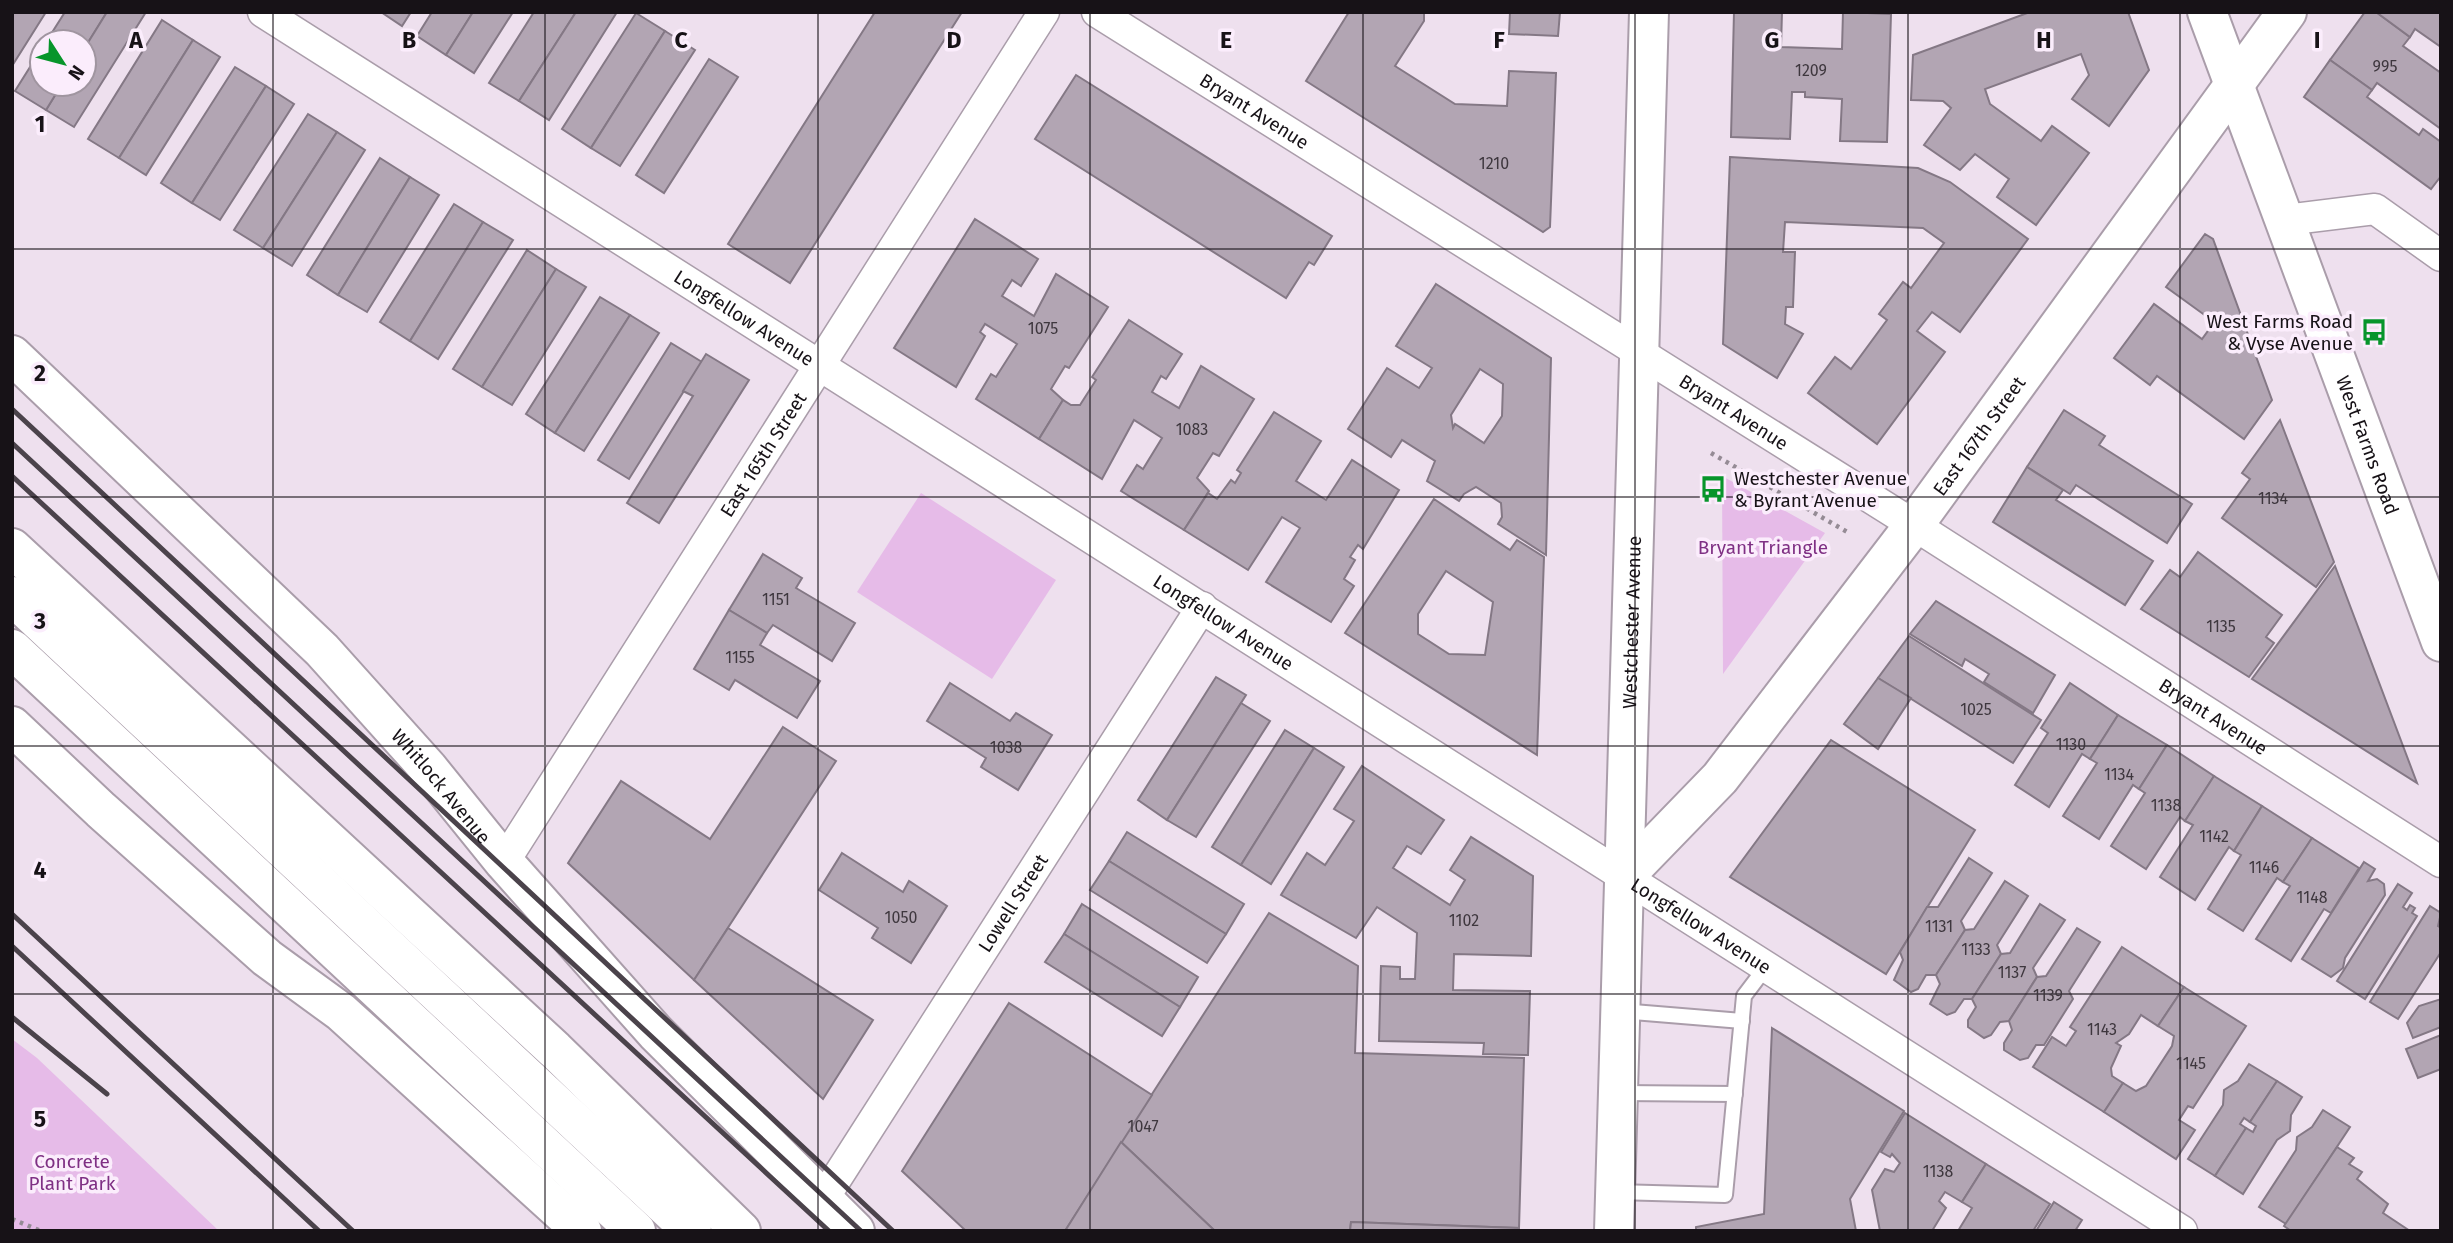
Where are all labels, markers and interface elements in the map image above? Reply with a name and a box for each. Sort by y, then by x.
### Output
text: A [128,26,143,54]
text: B [402,26,416,54]
text: C [674,26,688,54]
text: D [947,26,962,54]
text: E [1220,26,1232,54]
text: F [1493,26,1505,54]
text: G [1765,26,1779,54]
text: H [2036,26,2052,54]
text: I [2314,26,2320,54]
north arrow [28,28,98,98]
house number: 995 [2373,57,2397,76]
text: N [63,61,89,85]
house number: 1209 [1795,61,1827,80]
street label: Bryant Avenue [1196,68,1313,154]
text: 1 [35,110,45,138]
house number: 1210 [1479,154,1509,173]
street label: Longfellow Avenue [670,265,819,371]
place label: West Farms Road & Vyse Avenue [2207,310,2353,355]
bus stop icon: West Farms Road & Vyse Avenue [2359,317,2389,347]
house number: 1075 [1028,319,1058,338]
text: 2 [34,359,46,387]
street label: Bryant Avenue [1675,369,1793,455]
street label: East 167th Street [1928,372,2030,500]
street label: West Farms Road [2332,372,2404,518]
street label: East 165th Street [715,388,811,521]
house number: 1083 [1176,420,1208,439]
place label: Westchester Avenue & Byrant Avenue [1734,467,1907,512]
bus stop icon: Westchester Avenue & Byrant Avenue [1698,474,1728,504]
house number: 1134 [2258,489,2289,508]
street label: Westchester Avenue [1617,535,1645,709]
park label: Bryant Triangle [1698,536,1828,559]
street label: Longfellow Avenue [1149,569,1298,675]
house number: 1151 [762,590,790,609]
text: 3 [33,607,46,635]
house number: 1135 [2206,617,2236,636]
house number: 1155 [725,648,755,667]
street label: Bryant Avenue [2155,673,2272,760]
house number: 1025 [1960,700,1992,719]
street label: Whitlock Avenue [387,724,496,848]
house number: 1130 [2056,735,2086,754]
house number: 1038 [990,738,1022,757]
house number: 1134 [2104,765,2135,784]
house number: 1138 [2151,796,2181,815]
house number: 1142 [2199,827,2229,846]
street label: Lowell Street [973,849,1053,956]
text: 4 [34,856,47,884]
house number: 1146 [2249,858,2279,877]
street label: Longfellow Avenue [1627,873,1776,979]
house number: 1148 [2297,888,2328,907]
house number: 1050 [885,908,917,927]
house number: 1102 [1449,911,1479,930]
house number: 1131 [1925,917,1953,936]
house number: 1133 [1961,940,1991,959]
house number: 1137 [1998,963,2026,982]
house number: 1139 [2033,986,2063,1005]
house number: 1143 [2087,1020,2117,1039]
house number: 1145 [2176,1054,2206,1073]
text: 5 [34,1105,46,1133]
house number: 1047 [1127,1117,1159,1136]
park label: Concrete Plant Park [28,1150,116,1195]
house number: 1138 [1923,1162,1953,1181]

